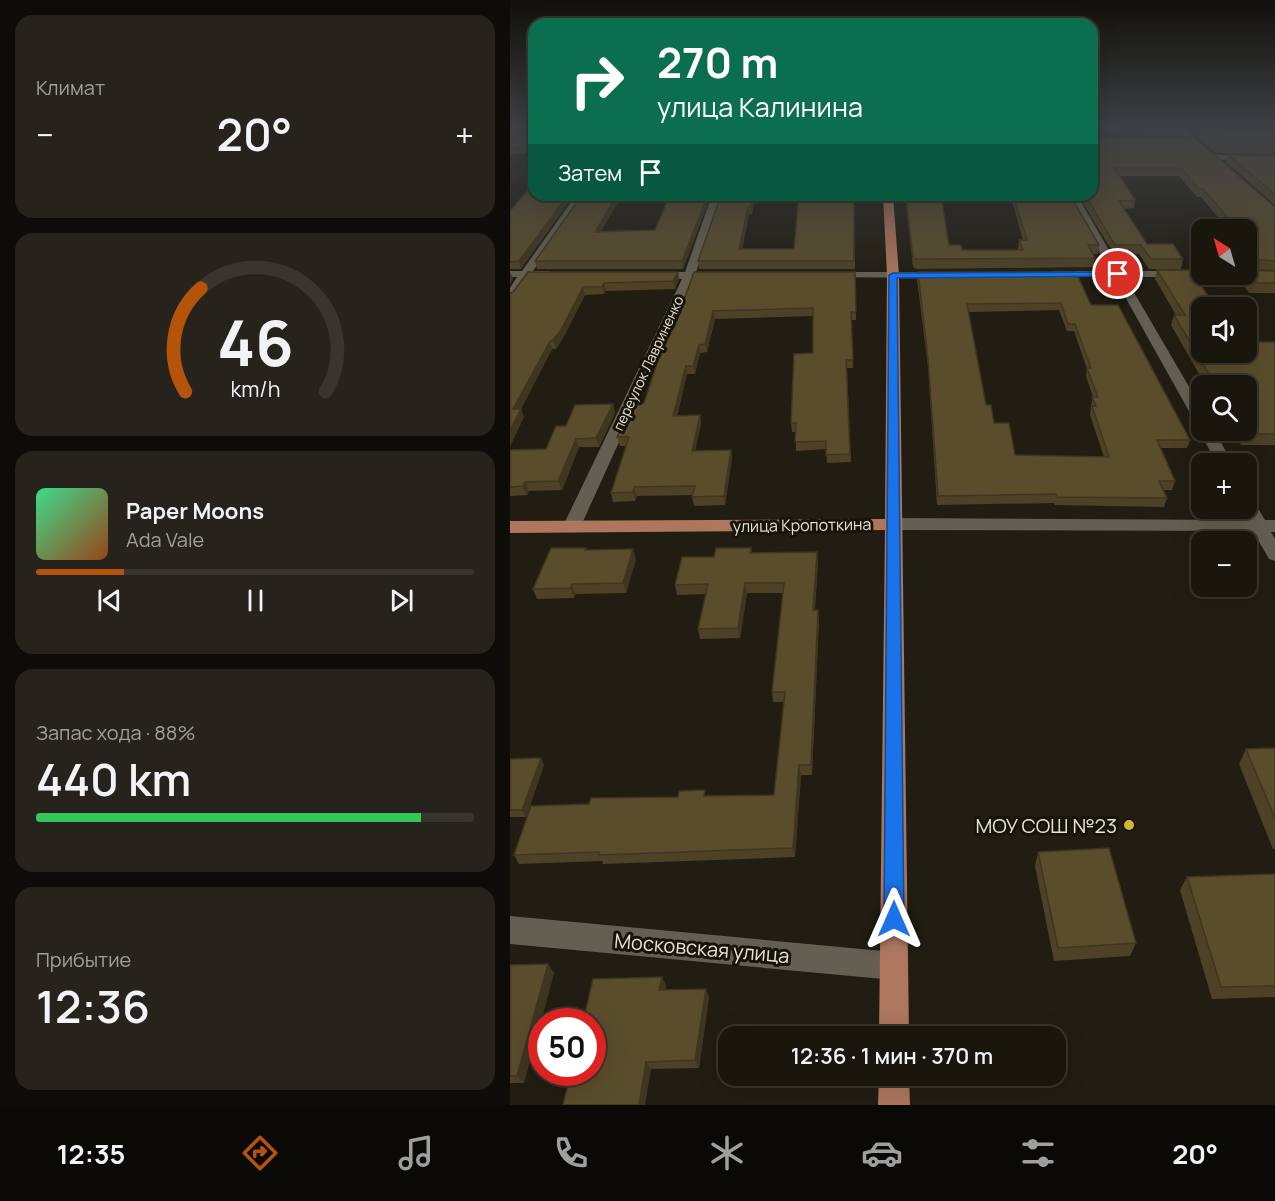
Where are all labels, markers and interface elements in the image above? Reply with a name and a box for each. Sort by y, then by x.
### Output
text: 270 m [657,33,778,91]
icon: right [558,42,636,120]
text: Климат [36,74,105,101]
text: улица Калинина [657,88,863,125]
text: 20° [217,103,292,165]
text: − [36,112,54,157]
text: + [455,112,474,157]
icon: arrive [634,156,667,189]
text: Затем [558,158,622,188]
north arrow [1191,219,1257,285]
map controls [1191,219,1257,597]
pin [1092,248,1143,299]
icon: arrive [1101,257,1134,290]
street label: переулок Лавриненко [608,292,688,434]
button: sound [1191,297,1257,363]
text: 46 [217,299,293,385]
text: km/h [230,374,280,403]
button: search [1191,375,1257,441]
button: + [1191,453,1257,519]
text: Paper Moons [126,496,264,526]
street label: улица Кропоткина [732,513,872,537]
text: Ada Vale [126,526,204,553]
button: − [1191,531,1257,597]
icon: previous [93,584,126,617]
icon: pause [239,584,272,617]
icon: next [385,584,418,617]
text: Запас хода · 88% [36,719,195,746]
text: 440 km [36,748,191,810]
place label: МОУ СОШ №23 [976,812,1117,839]
marker: МОУ СОШ №23 [1122,818,1136,832]
position arrow [862,887,926,951]
street label: Московская улица [613,927,791,969]
text: Прибытие [36,946,131,973]
text: 12:36 [36,975,150,1037]
speed limit sign: 50 [528,1008,606,1086]
text: 12:36 · 1 мин · 370 m [791,1041,993,1071]
icon: directions [239,1132,281,1174]
icon: music [395,1132,437,1174]
icon: phone [550,1132,592,1174]
icon: climate [706,1132,748,1174]
icon: car [861,1132,903,1174]
icon: filters [1017,1132,1059,1174]
text: 12:35 [57,1135,125,1172]
text: 20° [1172,1135,1218,1172]

